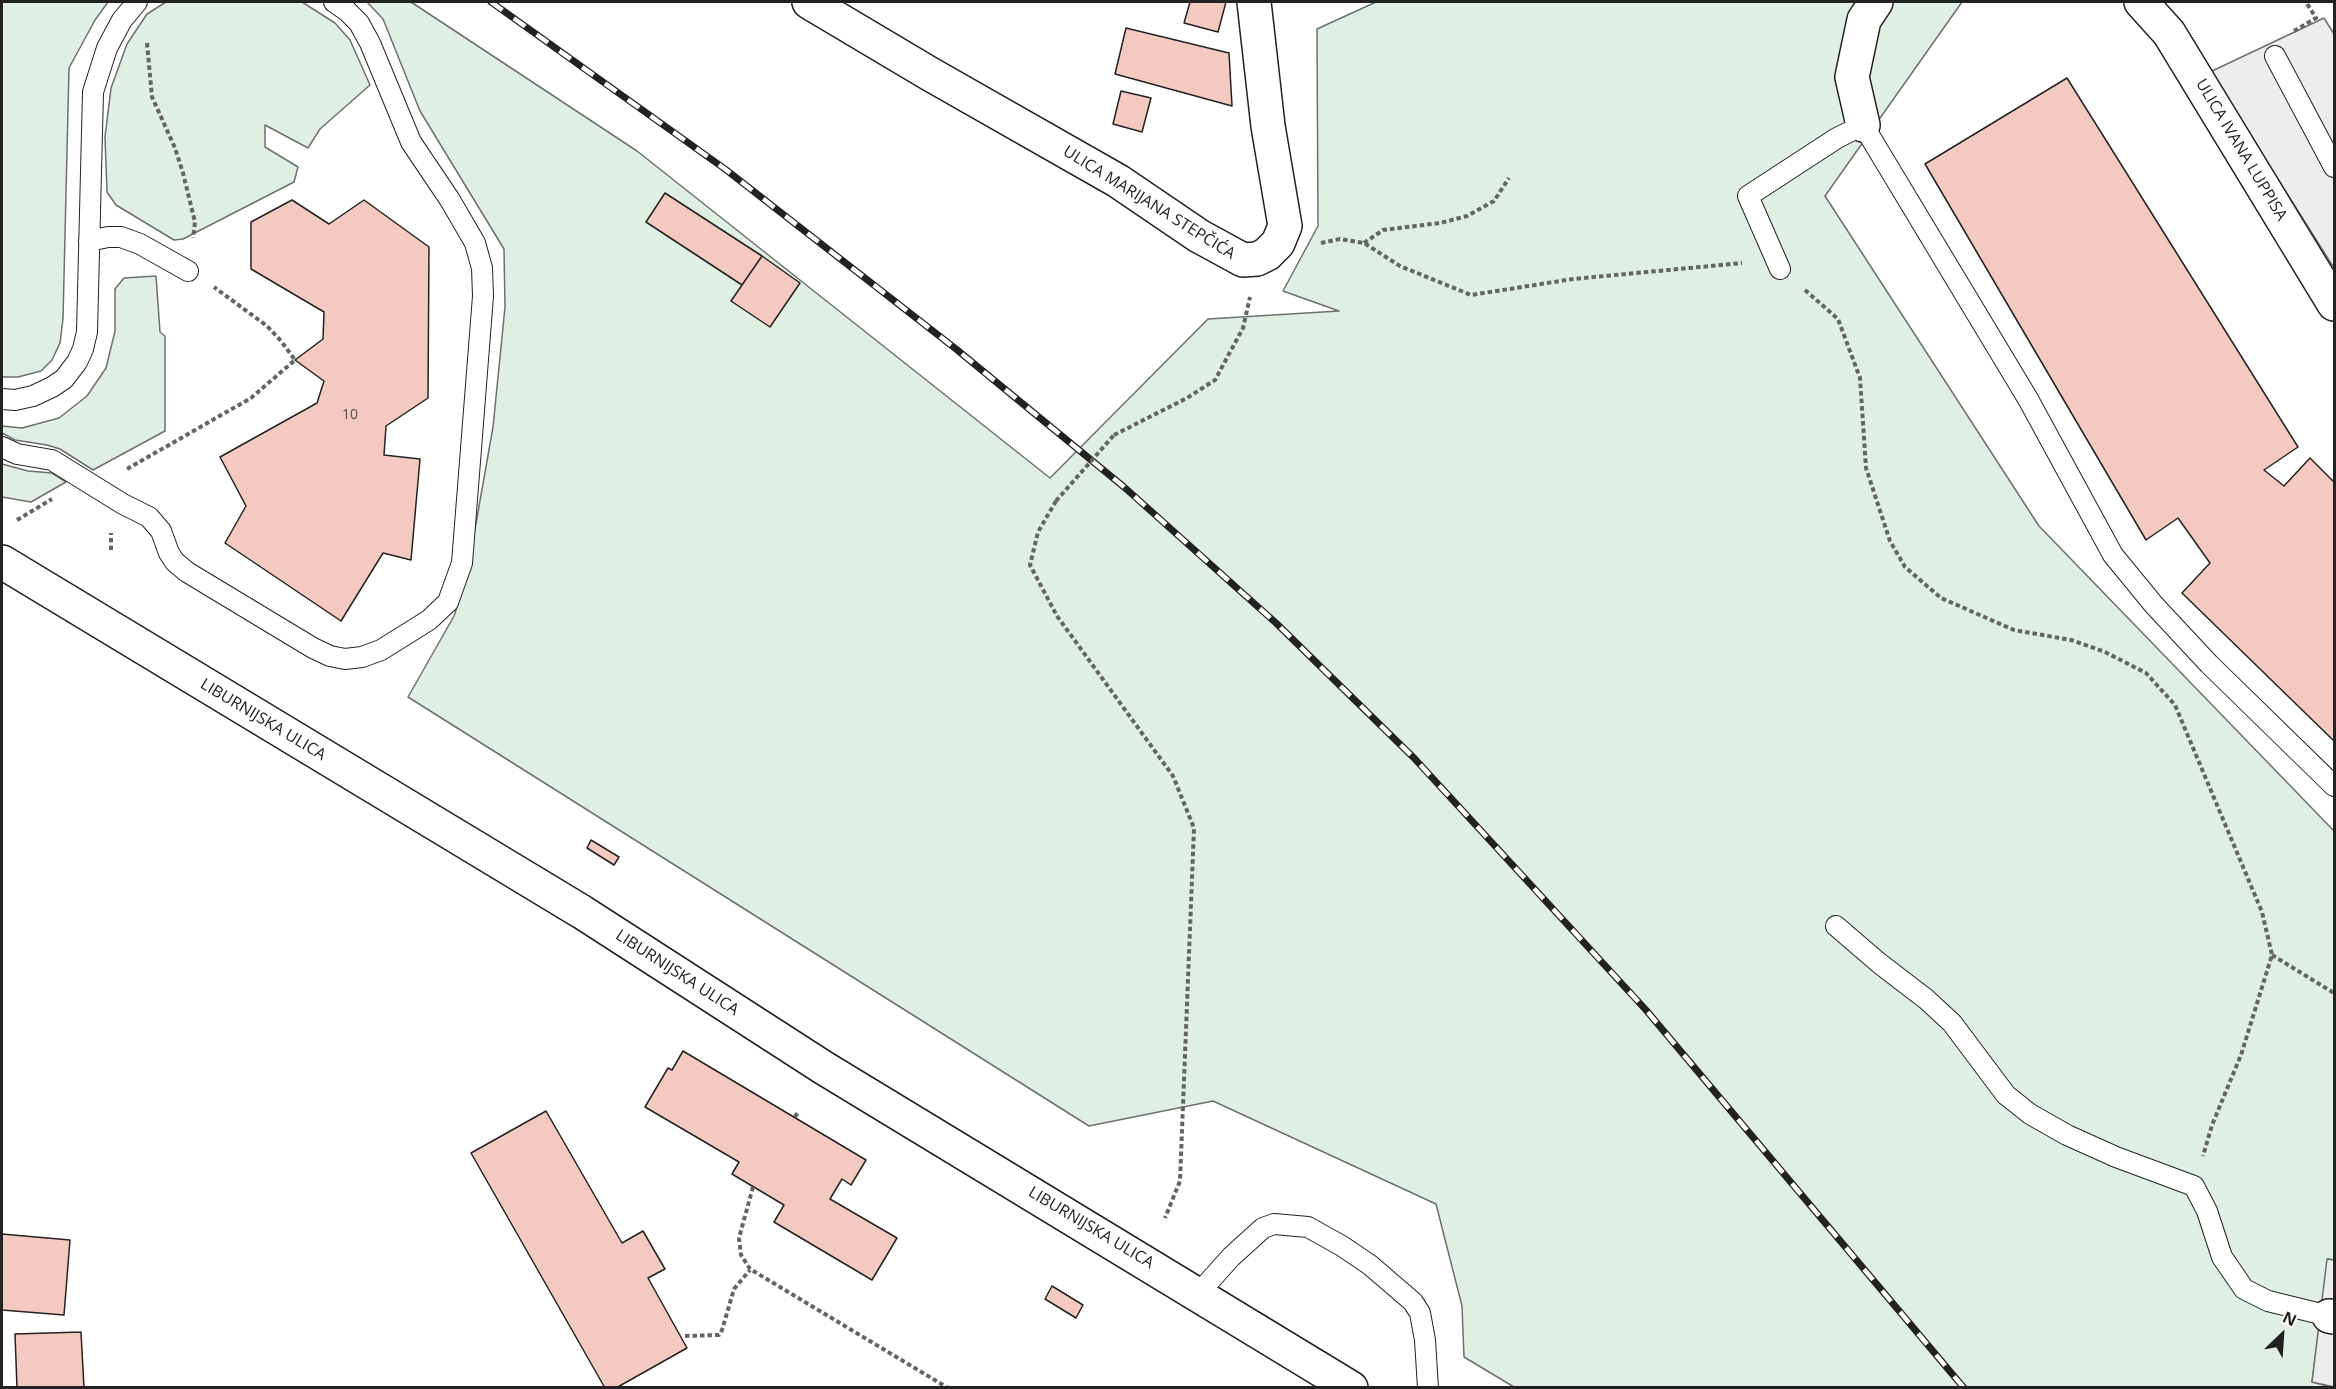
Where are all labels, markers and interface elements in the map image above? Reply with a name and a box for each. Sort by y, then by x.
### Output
street label: ULICA IVANA LUPPISA [2191,76,2291,224]
street label: ULICA MARIJANA STEPČIĆA [1059,142,1239,264]
house number: 10 [342,407,358,423]
street label: LIBURNIJSKA ULICA [197,675,329,765]
street label: LIBURNIJSKA ULICA [612,926,742,1020]
street label: LIBURNIJSKA ULICA [1025,1183,1157,1273]
north arrow [2252,1305,2312,1365]
text: N [2279,1306,2300,1331]

